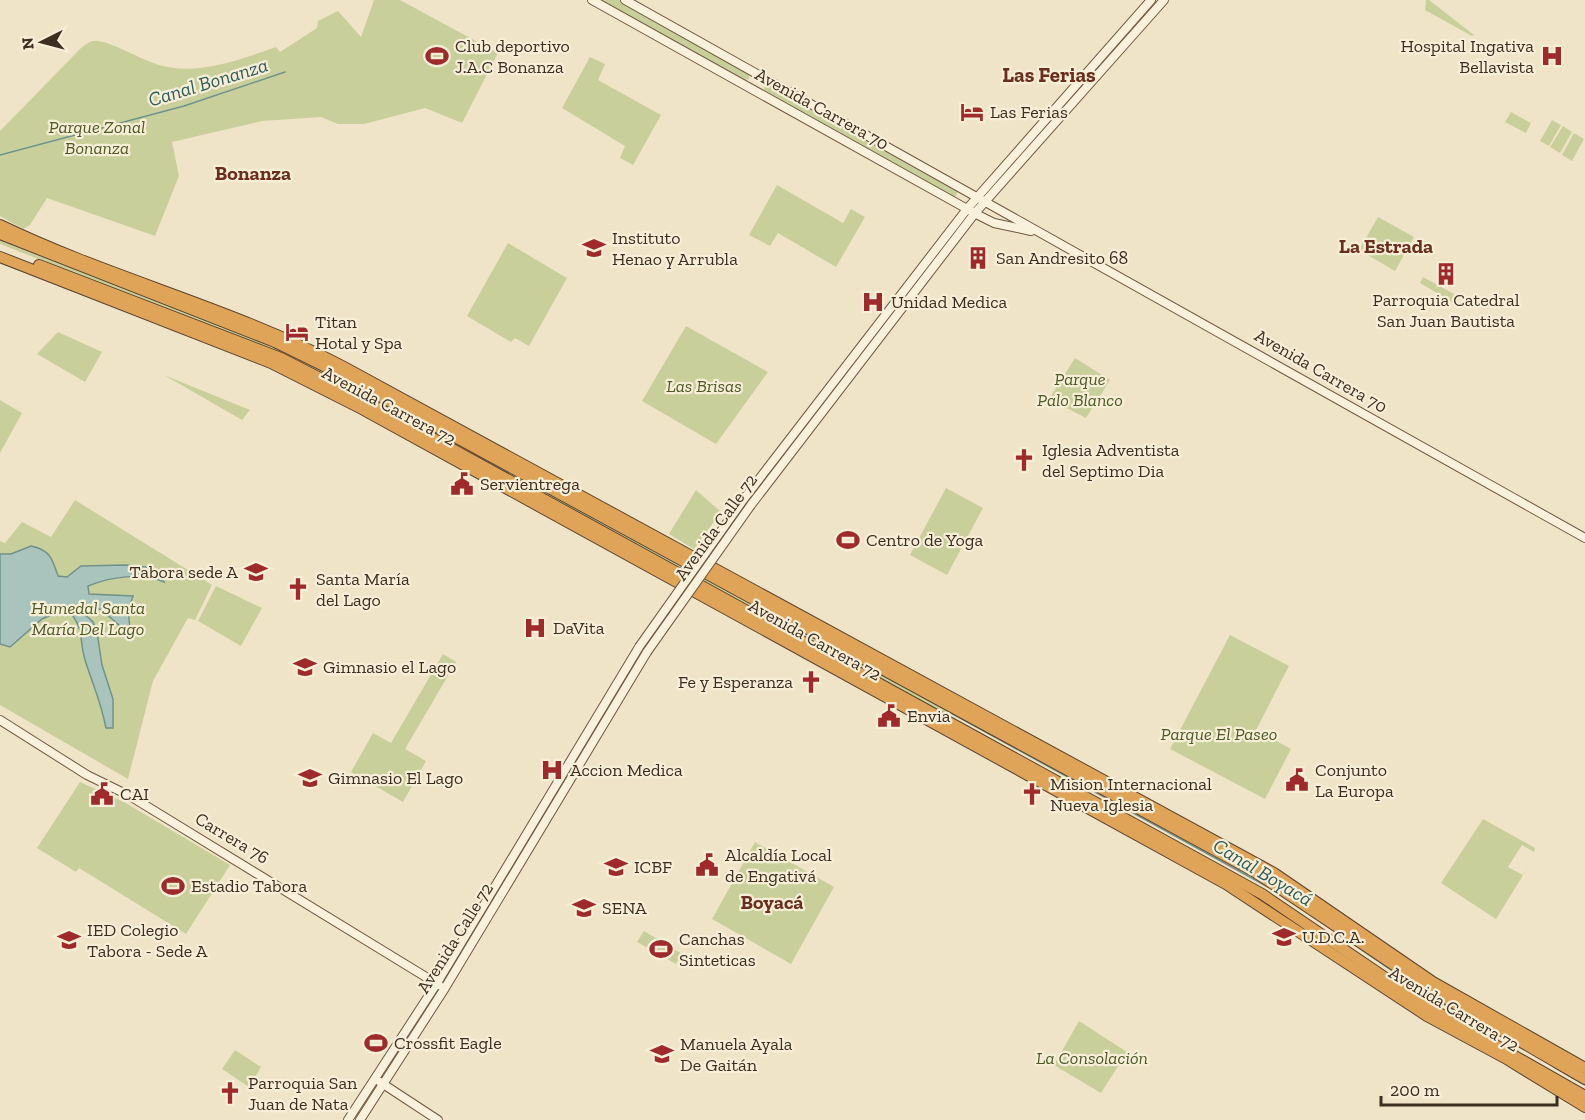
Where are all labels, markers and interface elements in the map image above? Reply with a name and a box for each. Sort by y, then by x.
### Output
north arrow [12,12,72,72]
place label: Club deportivo J.A.C Bonanza [455,35,570,78]
place label: Hospital Ingativa Bellavista [1401,35,1534,78]
text: N [17,36,38,51]
sports icon: Club deportivo J.A.C Bonanza [424,43,450,69]
hospital icon: Hospital Ingativa Bellavista [1539,43,1565,69]
water label: Canal Bonanza [145,52,271,112]
district label: Las Ferias [1002,62,1096,87]
street label: Avenida Carrera 70 [751,63,893,155]
hotel icon: Las Ferias [959,99,985,125]
place label: Las Ferias [990,101,1068,123]
park label: Parque Zonal Bonanza [49,116,145,159]
district label: Bonanza [215,161,291,185]
place label: Instituto Henao y Arrubla [612,227,738,270]
district label: La Estrada [1339,234,1433,258]
school or university icon: Instituto Henao y Arrubla [581,235,607,261]
building icon: San Andresito 68 [965,245,991,271]
place label: San Andresito 68 [996,247,1128,269]
building icon: Parroquia Catedral San Juan Bautista [1433,261,1459,287]
hospital icon: Unidad Medica [860,289,886,315]
place label: Parroquia Catedral San Juan Bautista [1372,289,1520,332]
place label: Unidad Medica [891,291,1008,313]
place label: Titan Hotal y Spa [315,311,403,354]
hotel icon: Titan Hotal y Spa [284,319,310,345]
street label: Avenida Carrera 70 [1251,324,1391,418]
street label: Avenida Carrera 72 [318,362,460,450]
park label: Parque Palo Blanco [1037,368,1123,411]
park label: Las Brisas [666,375,742,397]
place label: Iglesia Adventista del Septimo Dia [1042,439,1180,482]
church icon: Iglesia Adventista del Septimo Dia [1011,447,1037,473]
street label: Avenida Calle 72 [670,469,762,585]
public building icon: Servientrega [449,471,475,497]
place label: Servientrega [480,473,580,495]
sports icon: Centro de Yoga [835,527,861,553]
place label: Centro de Yoga [866,529,984,551]
school or university icon: Tabora sede A [243,559,269,585]
place label: Tabora sede A [130,561,238,583]
place label: Santa María del Lago [316,568,410,611]
church icon: Santa María del Lago [285,576,311,602]
street label: Avenida Carrera 72 [745,594,885,686]
park label: Humedal Santa María Del Lago [31,597,145,640]
hospital icon: DaVita [522,615,548,641]
place label: DaVita [553,617,605,639]
school or university icon: Gimnasio el Lago [292,654,318,680]
place label: Gimnasio el Lago [323,656,456,678]
church icon: Fe y Esperanza [798,669,824,695]
place label: Fe y Esperanza [678,671,793,693]
public building icon: Envia [876,703,902,729]
place label: Envia [907,705,951,727]
park label: Parque El Paseo [1161,723,1277,745]
hospital icon: Accion Medica [539,757,565,783]
place label: Accion Medica [570,759,683,781]
place label: Conjunto La Europa [1315,759,1394,802]
school or university icon: Gimnasio El Lago [297,765,323,791]
place label: Gimnasio El Lago [328,767,463,789]
public building icon: Conjunto La Europa [1284,767,1310,793]
place label: Mision Internacional Nueva Iglesia [1050,773,1212,816]
public building icon: CAI [89,781,115,807]
church icon: Mision Internacional Nueva Iglesia [1019,781,1045,807]
place label: CAI [120,783,149,805]
street label: Carrera 76 [191,807,273,869]
water label: Canal Boyacá [1209,833,1317,911]
place label: Alcaldía Local de Engativá [725,844,832,887]
public building icon: Alcaldía Local de Engativá [694,852,720,878]
school or university icon: ICBF [603,854,629,880]
place label: ICBF [634,856,672,878]
sports icon: Estadio Tabora [160,873,186,899]
place label: Estadio Tabora [191,875,307,897]
street label: Avenida Calle 72 [412,879,498,997]
district label: Boyacá [741,890,803,914]
school or university icon: SENA [571,895,597,921]
place label: SENA [602,897,647,919]
place label: IED Colegio Tabora - Sede A [87,919,208,962]
school or university icon: U.D.C.A. [1271,924,1297,950]
place label: U.D.C.A. [1302,926,1364,948]
school or university icon: IED Colegio Tabora - Sede A [56,927,82,953]
place label: Canchas Sinteticas [679,928,756,971]
sports icon: Canchas Sinteticas [648,936,674,962]
street label: Avenida Carrera 72 [1385,961,1523,1057]
sports icon: Crossfit Eagle [363,1030,389,1056]
place label: Crossfit Eagle [394,1032,502,1054]
place label: Manuela Ayala De Gaitán [680,1033,793,1076]
school or university icon: Manuela Ayala De Gaitán [649,1041,675,1067]
park label: La Consolación [1036,1047,1148,1069]
scale bar [1381,1069,1556,1107]
place label: Parroquia San Juan de Nata [248,1072,358,1115]
text: 200 m [1390,1079,1440,1101]
church icon: Parroquia San Juan de Nata [217,1080,243,1106]

